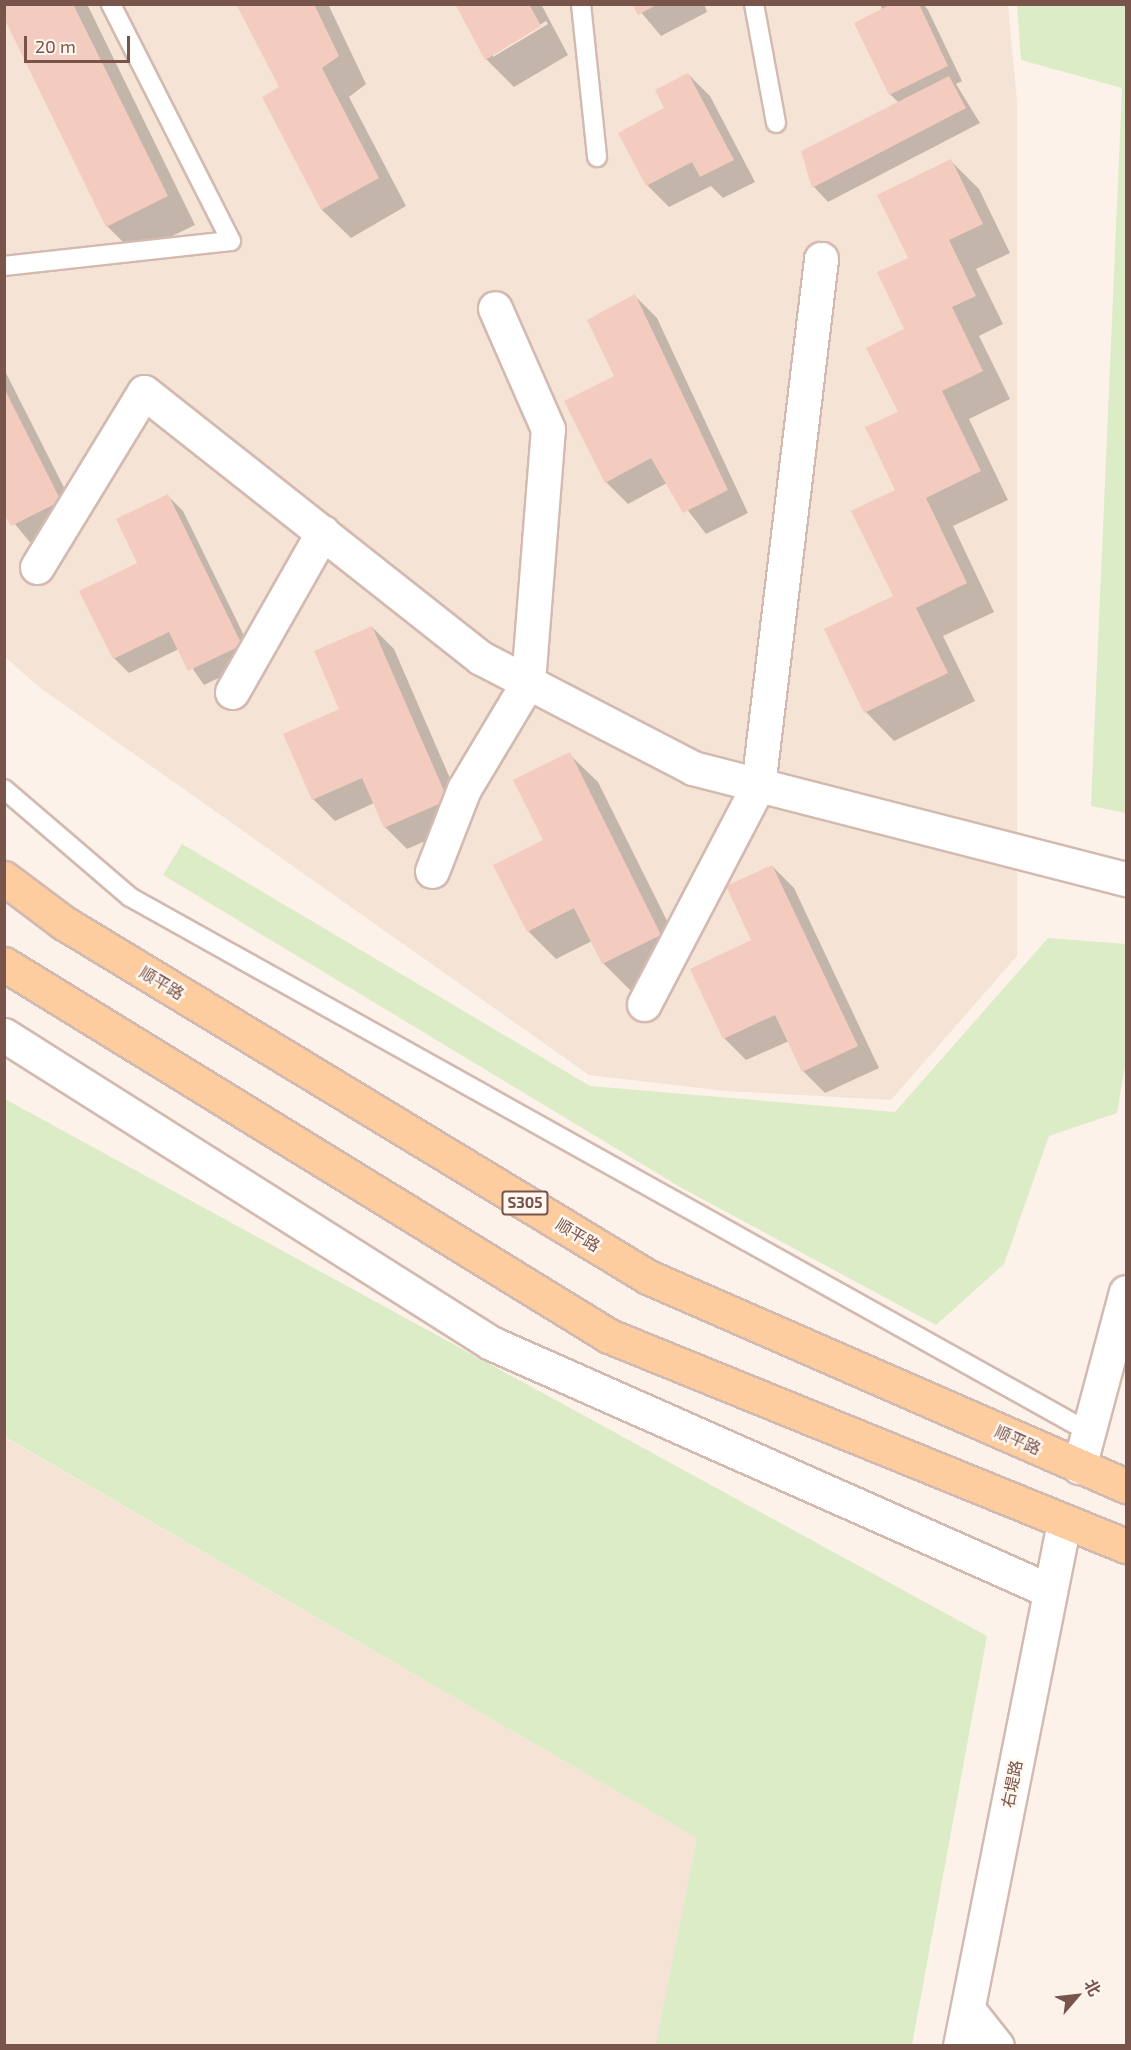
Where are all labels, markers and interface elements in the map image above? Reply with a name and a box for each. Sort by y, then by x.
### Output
scale bar [27,24,134,62]
text: 20 m [35,35,76,57]
street label: 顺平路 [136,962,188,1004]
road number: S305 [501,1191,549,1215]
street label: 顺平路 [552,1214,604,1256]
street label: 顺平路 [992,1421,1044,1459]
street label: 右堤路 [998,1759,1026,1809]
north arrow [1047,1966,1107,2026]
text: 北 [1081,1976,1105,1999]

